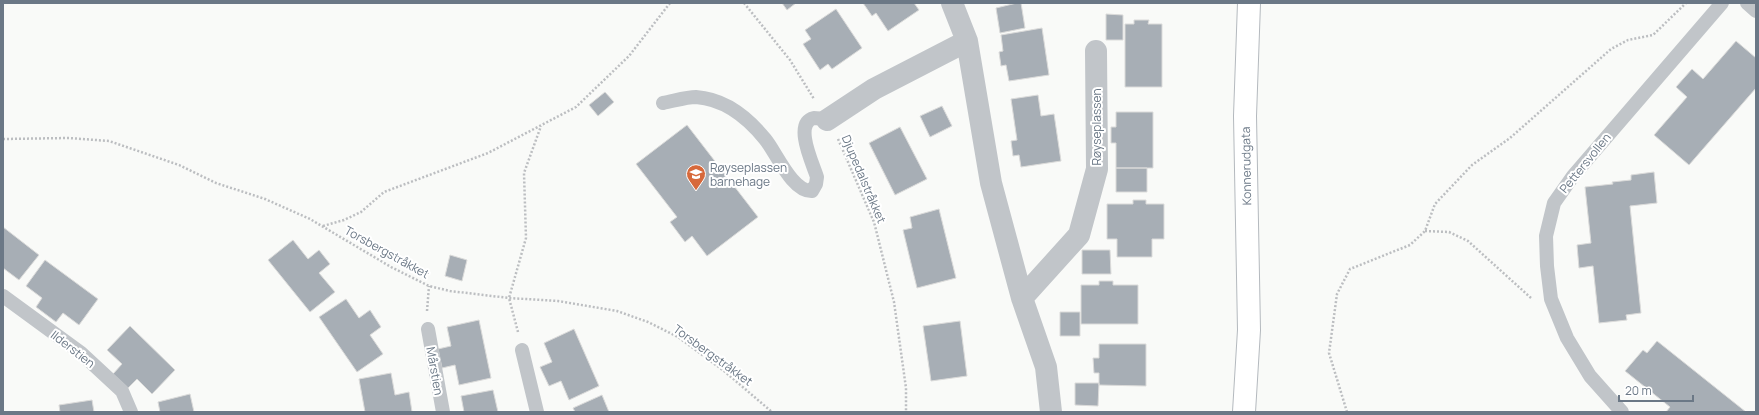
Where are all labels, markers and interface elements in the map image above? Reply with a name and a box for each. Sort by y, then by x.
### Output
street label: Røyseplassen [1088,88,1105,166]
street label: Konnerudgata [1237,126,1255,206]
street label: Pettersvollen [1555,129,1615,197]
street label: Djupedalstråkket [838,132,890,226]
place label: Røyseplassen barnehage [710,159,787,190]
school or university icon: Røyseplassen barnehage [685,163,707,191]
street label: Torsbergstråkket [342,222,433,282]
street label: Torsbergstråkket [670,320,756,390]
street label: Ilderstien [47,326,99,372]
street label: Mårstien [422,346,448,396]
scale bar [1619,377,1693,403]
text: 20 m [1625,382,1652,399]

